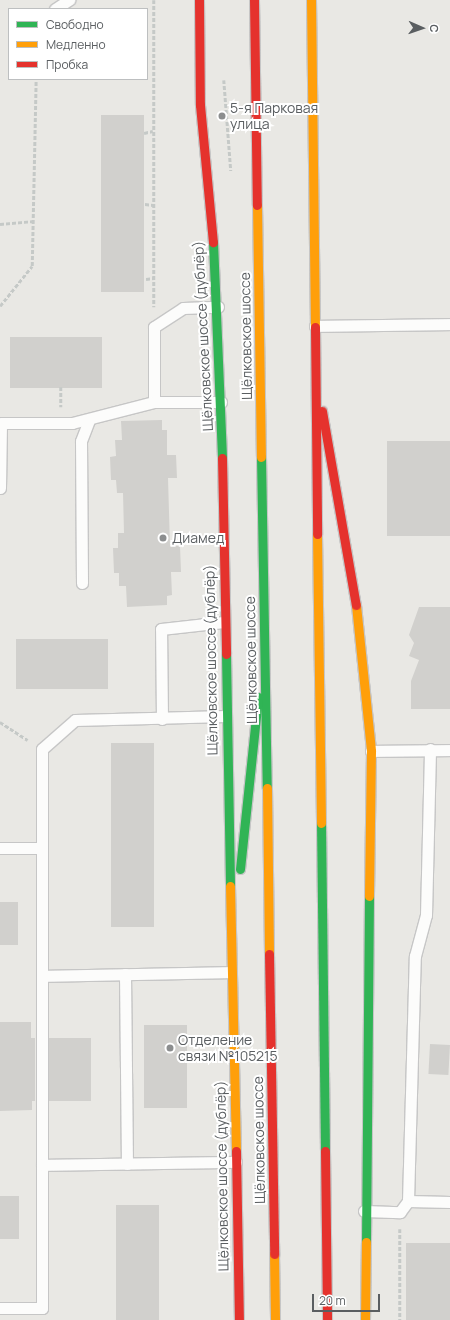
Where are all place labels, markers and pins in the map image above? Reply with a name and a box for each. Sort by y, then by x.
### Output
place label: 5-я Парковая улица [230,100,318,132]
marker: 5-я Парковая улица [217,111,227,121]
place label: Диамед [172,530,224,546]
marker: Диамед [157,532,169,544]
place label: Отделение связи №105215 [178,1032,278,1064]
marker: Отделение связи №105215 [165,1043,175,1053]

